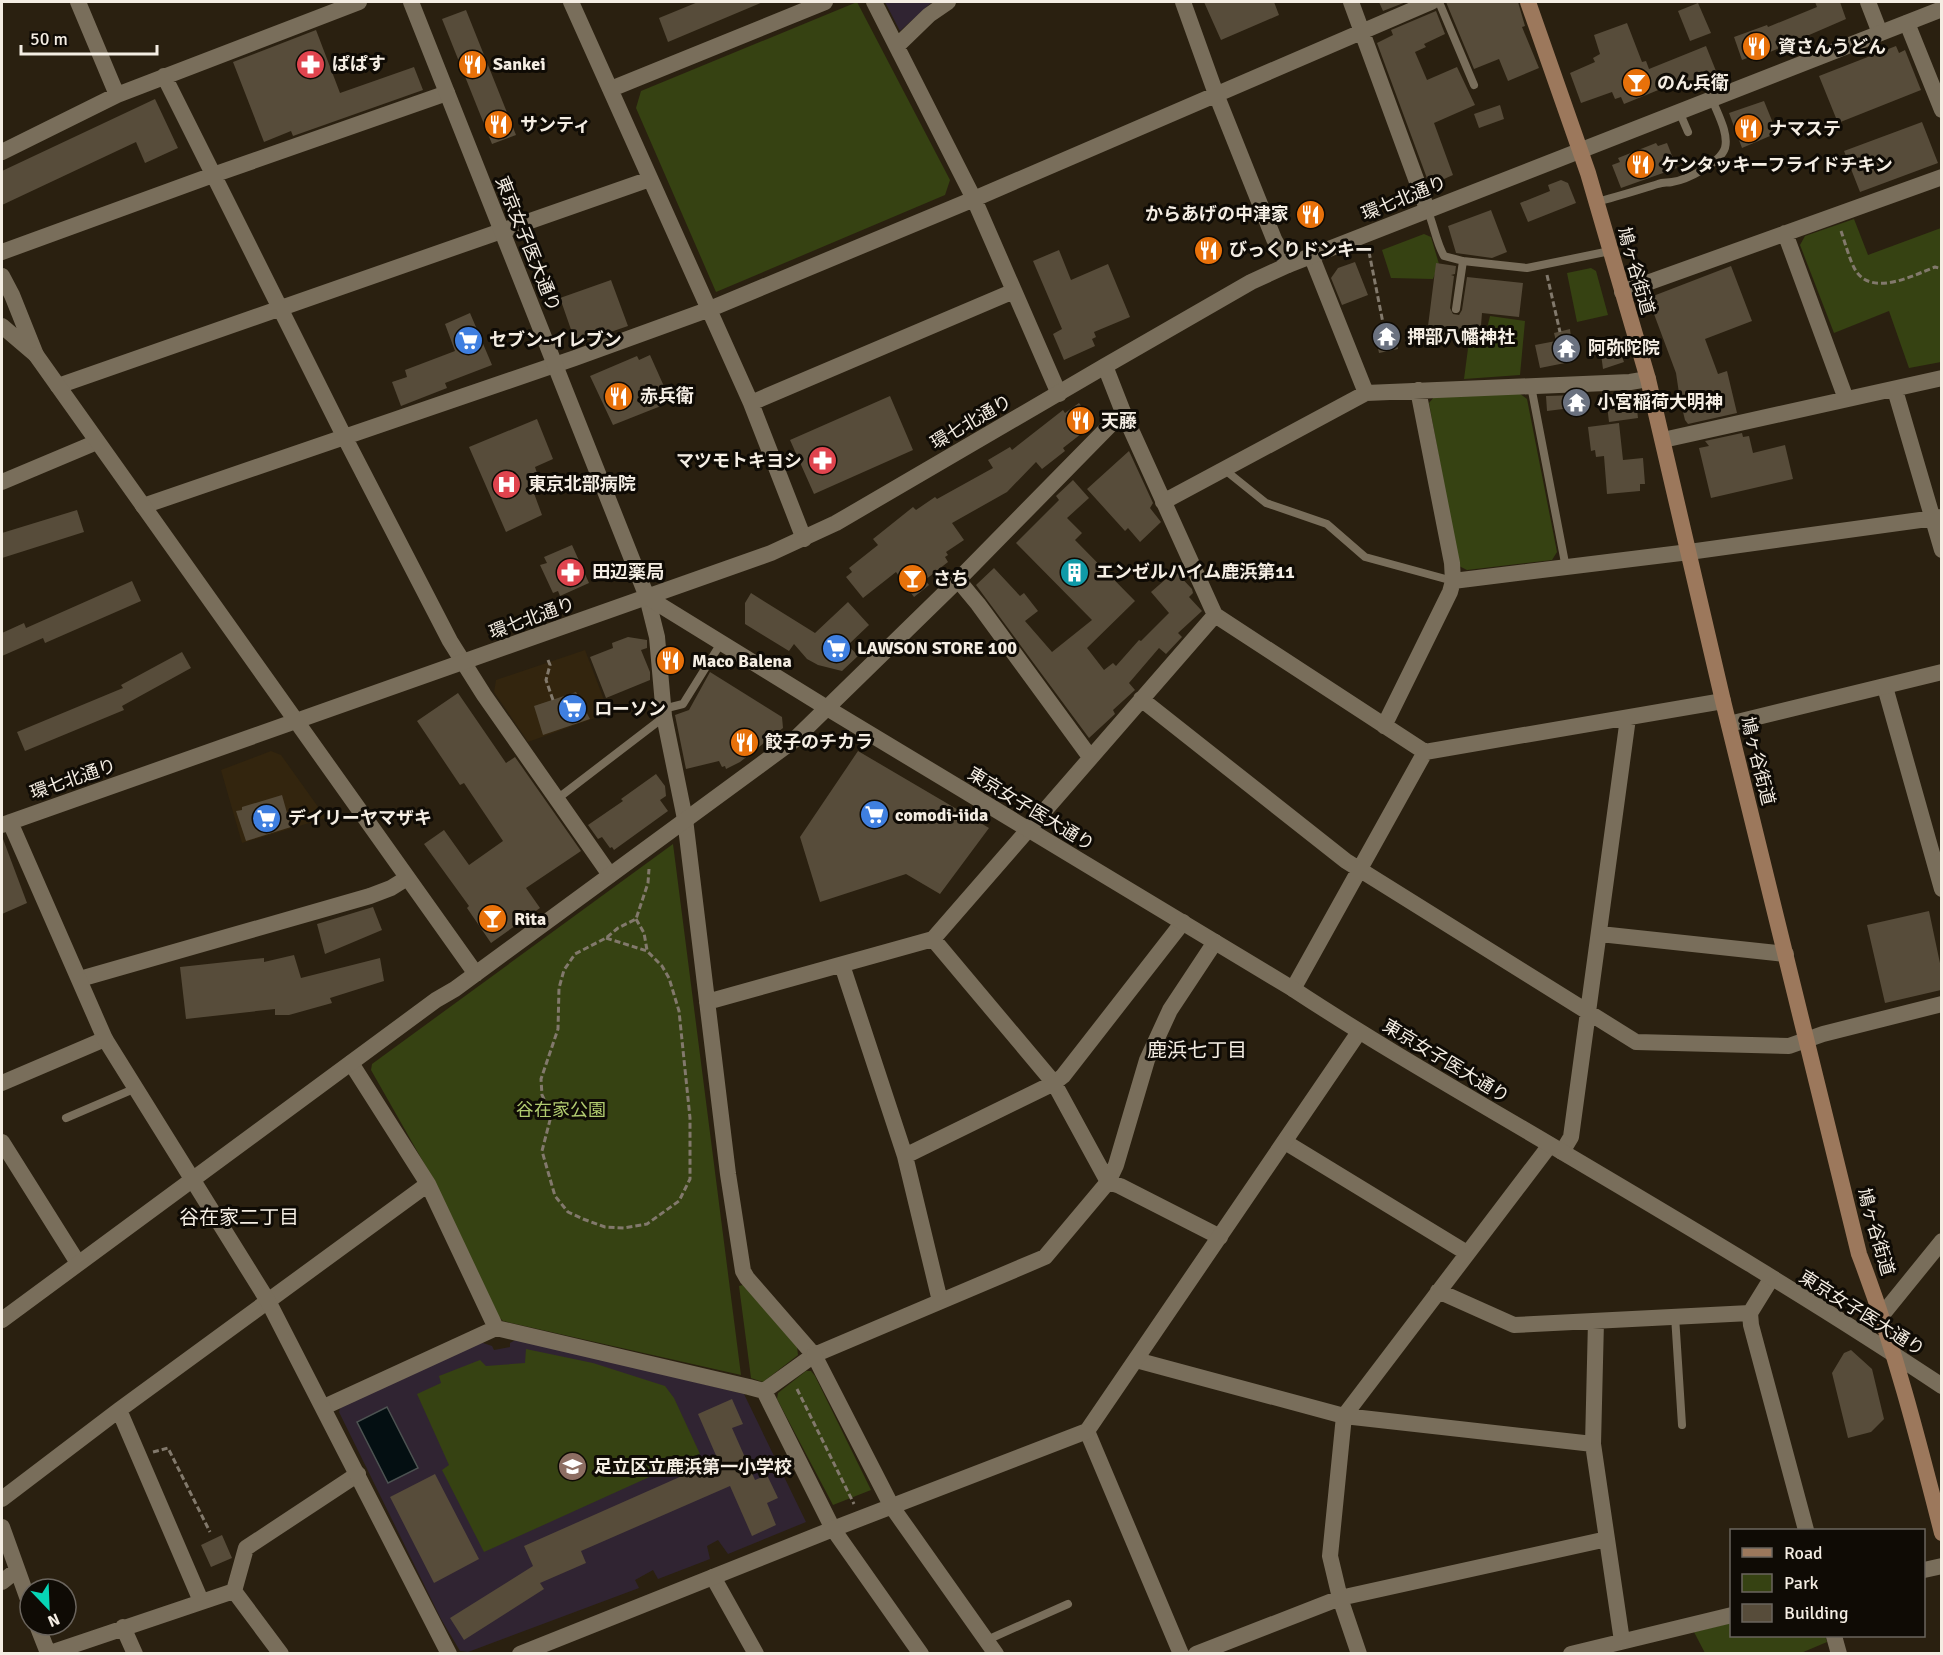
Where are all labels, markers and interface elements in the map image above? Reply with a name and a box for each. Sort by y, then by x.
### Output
scale bar [21,18,158,56]
text: 50 m [30,28,68,50]
restaurant icon: 資さんうどん [1741,31,1773,63]
place label: 資さんうどん [1778,36,1886,58]
pharmacy icon: ぱぱす [295,48,327,80]
restaurant icon: Sankei [456,48,488,80]
place label: ぱぱす [332,53,386,75]
place label: Sankei [493,53,546,75]
bar icon: のん兵衛 [1620,67,1652,99]
place label: のん兵衛 [1657,72,1729,94]
restaurant icon: サンティ [483,109,515,141]
restaurant icon: ナマステ [1732,113,1764,145]
place label: サンティ [520,114,591,136]
place label: ナマステ [1769,118,1841,140]
restaurant icon: ケンタッキーフライドチキン [1624,149,1656,181]
place label: ケンタッキーフライドチキン [1661,154,1893,176]
street label: 環七北通り [1358,171,1450,225]
street label: 東京女子医大通り [491,173,565,315]
restaurant icon: からあげの中津家 [1294,198,1326,230]
place label: からあげの中津家 [1145,203,1289,225]
street label: 鳩ヶ谷街道 [1613,225,1659,317]
restaurant icon: びっくりドンキー [1192,234,1224,266]
place label: びっくりドンキー [1229,239,1373,261]
temple icon: 押部八幡神社 [1370,321,1402,353]
supermarket icon: セブン-イレブン [452,324,484,356]
place label: 押部八幡神社 [1407,326,1515,348]
place label: セブン-イレブン [489,329,622,351]
temple icon: 阿弥陀院 [1551,332,1583,364]
place label: 阿弥陀院 [1588,337,1660,359]
restaurant icon: 赤兵衛 [603,380,635,412]
place label: 赤兵衛 [640,385,694,407]
temple icon: 小宮稲荷大明神 [1560,386,1592,418]
street label: 環七北通り [927,390,1015,454]
place label: 小宮稲荷大明神 [1597,391,1723,413]
restaurant icon: 天藤 [1064,405,1096,437]
place label: 天藤 [1101,410,1137,432]
pharmacy icon: マツモトキヨシ [807,445,839,477]
place label: マツモトキヨシ [676,450,802,472]
hospital icon: 東京北部病院 [491,468,523,500]
place label: 東京北部病院 [528,473,636,495]
pharmacy icon: 田辺薬局 [555,556,587,588]
building icon: エンゼルハイム鹿浜第11 [1059,556,1091,588]
place label: 田辺薬局 [592,561,664,583]
place label: エンゼルハイム鹿浜第11 [1096,561,1295,583]
bar icon: さち [896,563,928,595]
place label: さち [933,568,969,590]
street label: 環七北通り [486,592,578,644]
supermarket icon: LAWSON STORE 100 [820,632,852,664]
place label: LAWSON STORE 100 [857,637,1017,659]
restaurant icon: Maco Balena [655,645,687,677]
place label: Maco Balena [692,650,792,672]
supermarket icon: ローソン [557,693,589,725]
place label: ローソン [594,698,666,720]
street label: 鳩ヶ谷街道 [1736,715,1780,807]
restaurant icon: 餃子のチカラ [728,726,760,758]
place label: 餃子のチカラ [764,731,873,753]
street label: 環七北通り [27,754,119,804]
street label: 東京女子医大通り [964,762,1098,856]
supermarket icon: comodi-iida [858,799,890,831]
supermarket icon: デイリーヤマザキ [251,802,283,834]
place label: comodi-iida [895,804,988,826]
place label: デイリーヤマザキ [288,807,432,829]
bar icon: Rita [477,903,509,935]
place label: Rita [514,908,546,930]
street label: 東京女子医大通り [1379,1014,1513,1108]
district label: 鹿浜七丁目 [1147,1038,1247,1063]
park label: 谷在家公園 [516,1099,606,1121]
street label: 鳩ヶ谷街道 [1853,1186,1899,1278]
district label: 谷在家二丁目 [179,1205,299,1230]
street label: 東京女子医大通り [1795,1266,1929,1360]
school or university icon: 足立区立鹿浜第一小学校 [557,1451,589,1483]
place label: 足立区立鹿浜第一小学校 [594,1456,792,1478]
legend [1730,1529,1925,1637]
text: Road [1784,1542,1823,1564]
text: Park [1784,1572,1819,1594]
north arrow [18,1577,78,1637]
text: Building [1784,1602,1848,1624]
text: N [44,1609,63,1631]

